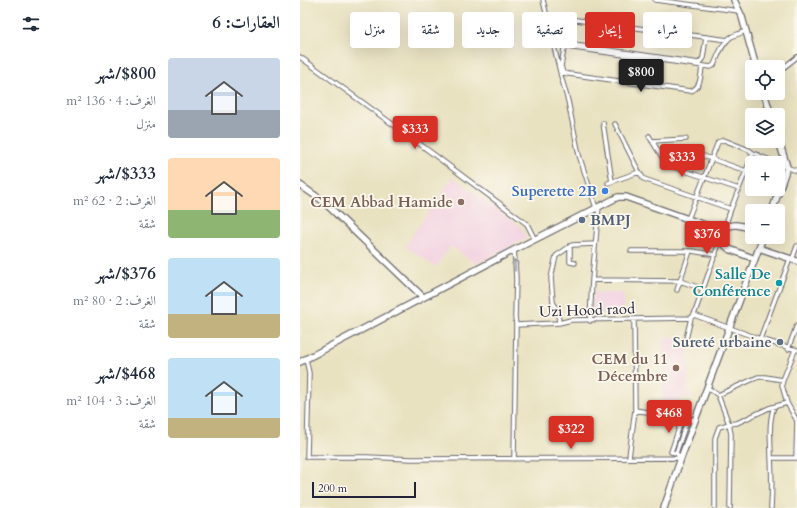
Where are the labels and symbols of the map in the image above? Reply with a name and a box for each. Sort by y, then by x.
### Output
pin: $800 [617,59,665,93]
pin: $333 [391,116,439,150]
pin: $333 [658,144,706,178]
place label: Superette 2B [512,181,597,201]
marker: Superette 2B [600,186,610,196]
place label: CEM Abbad Hamide [310,192,453,212]
marker: CEM Abbad Hamide [456,197,466,207]
place label: BMPJ [590,210,631,230]
marker: BMPJ [577,215,587,225]
pin: $376 [683,221,731,255]
one-way arrow [512,259,519,272]
place label: Salle De Conférence [693,264,771,301]
marker: Salle De Conférence [774,278,784,288]
street label: Uzi Hood raod [539,298,635,322]
place label: Sureté urbaine [673,332,772,352]
marker: Sureté urbaine [775,337,785,347]
place label: CEM du 11 Décembre [591,349,668,386]
marker: CEM du 11 Décembre [671,363,681,373]
pin: $468 [645,400,693,434]
pin: $322 [547,416,595,450]
scale bar [312,480,416,499]

